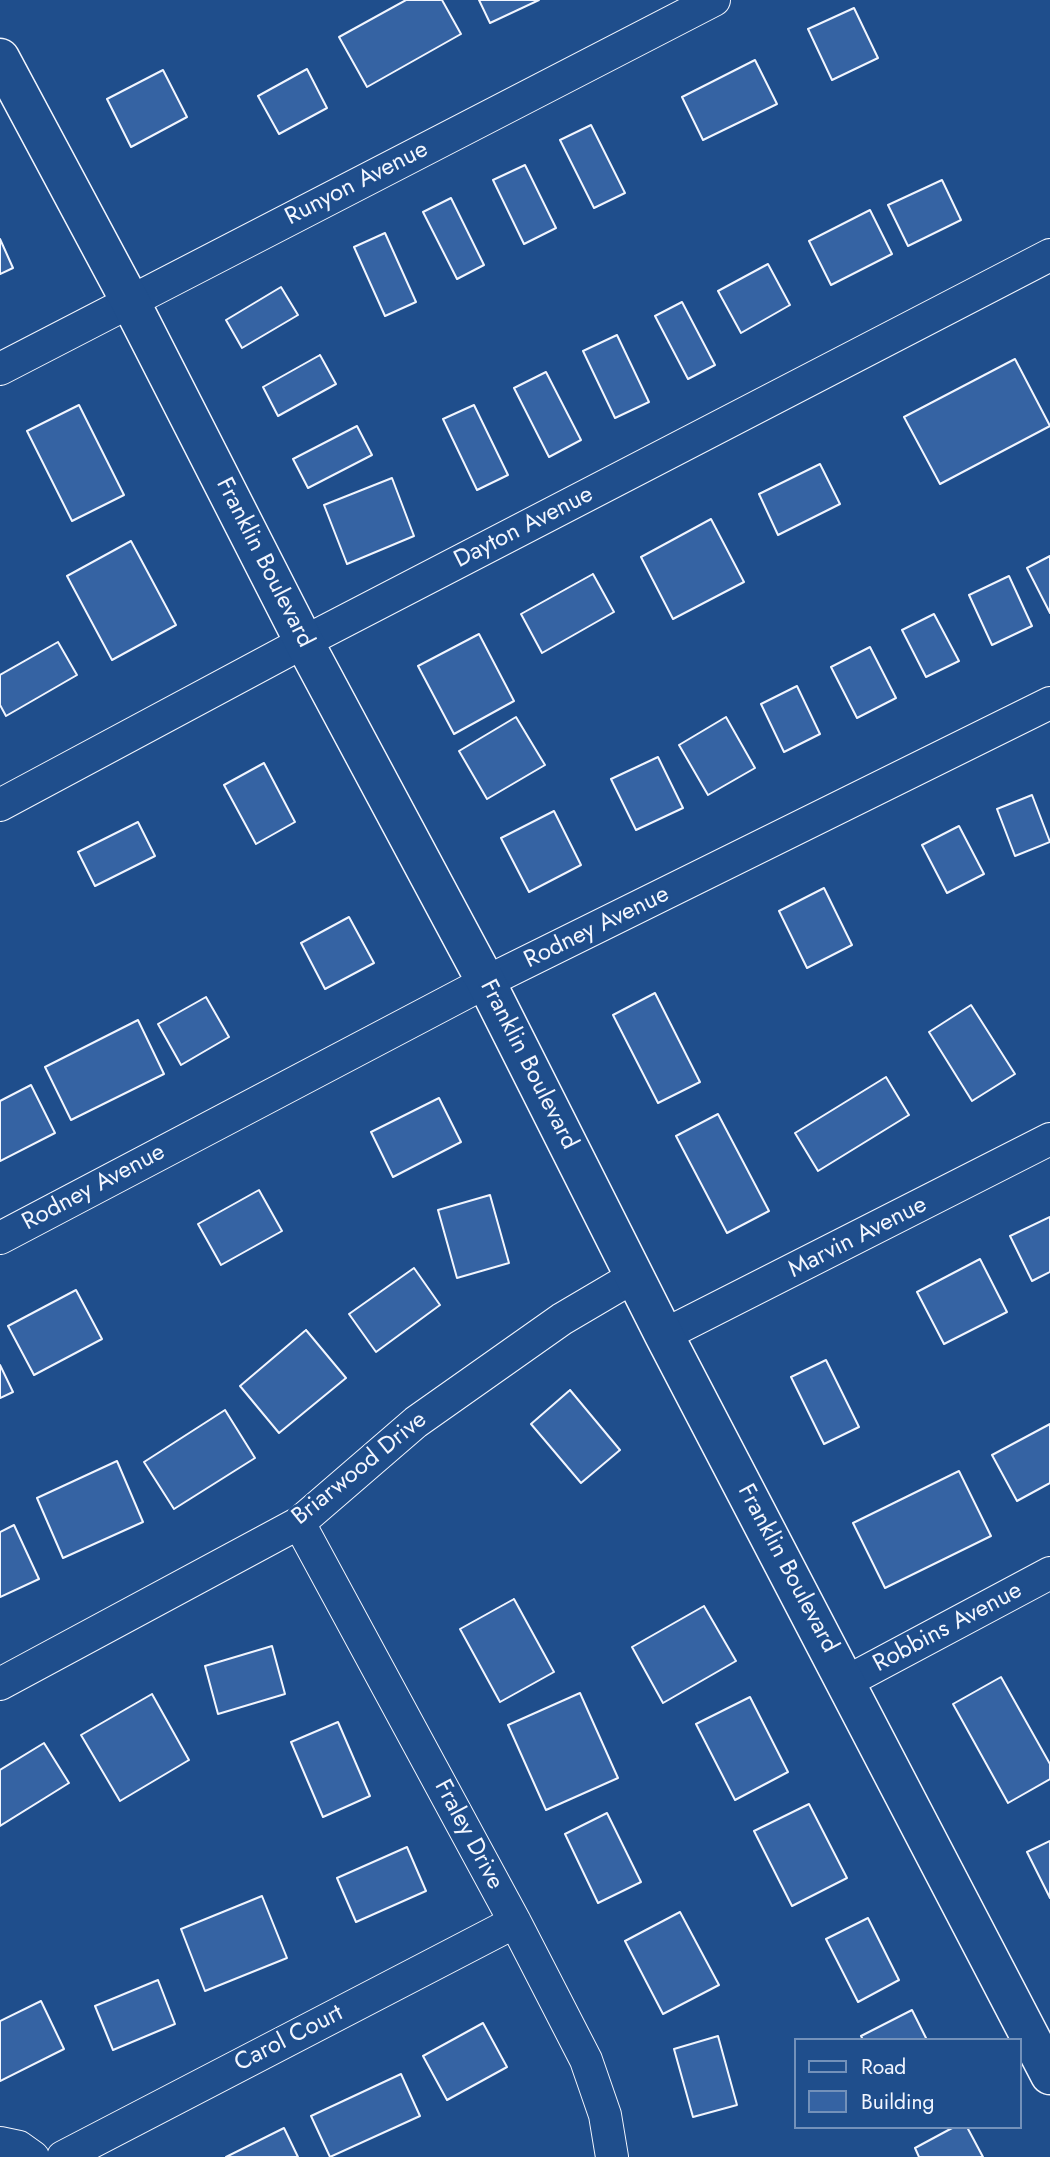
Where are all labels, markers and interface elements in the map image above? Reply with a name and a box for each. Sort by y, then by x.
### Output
street label: Runyon Avenue [281,136,433,232]
street label: Franklin Boulevard [209,473,319,653]
street label: Dayton Avenue [450,481,598,575]
street label: Rodney Avenue [520,881,674,975]
street label: Franklin Boulevard [473,975,583,1155]
street label: Rodney Avenue [18,1138,170,1238]
street label: Marvin Avenue [784,1191,932,1285]
street label: Briarwood Drive [287,1406,433,1532]
street label: Franklin Boulevard [730,1480,844,1658]
street label: Robbins Avenue [869,1577,1027,1679]
street label: Fraley Drive [427,1775,509,1895]
street label: Carol Court [230,1999,348,2079]
legend [794,2038,1022,2129]
text: Road [861,2052,906,2082]
text: Building [861,2087,934,2117]

